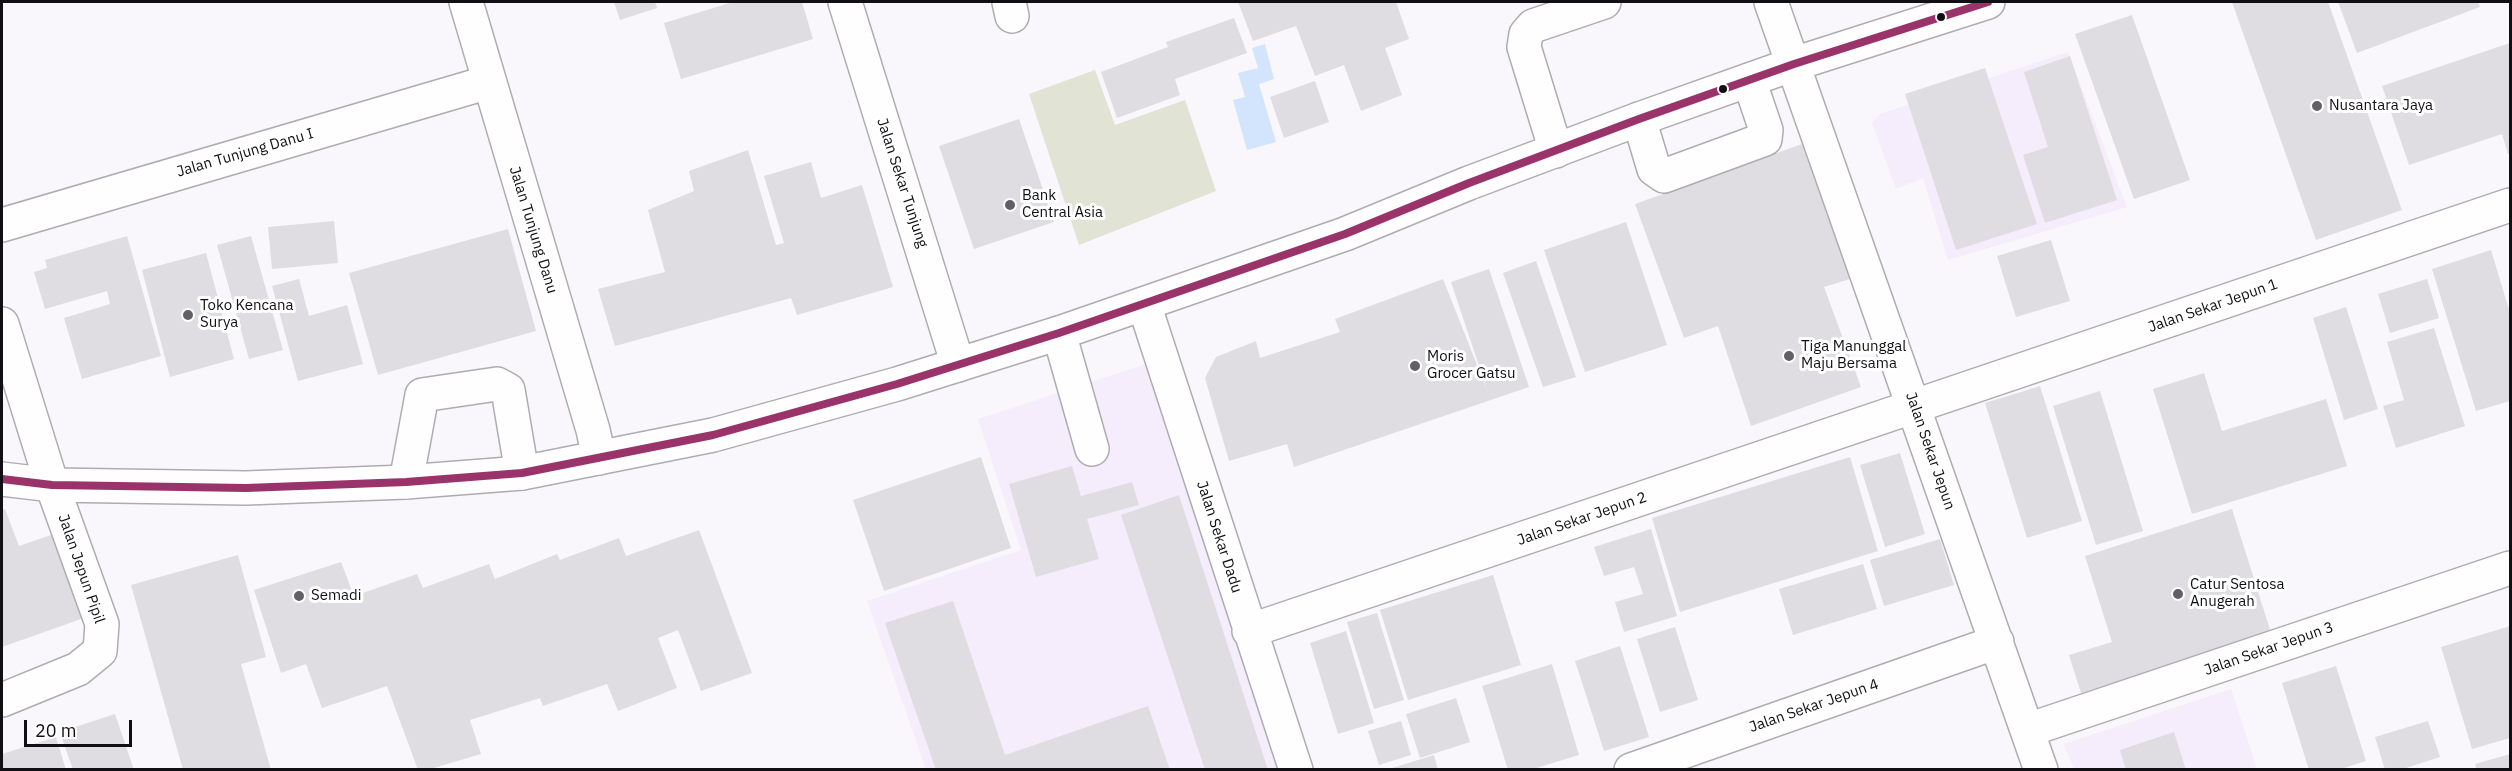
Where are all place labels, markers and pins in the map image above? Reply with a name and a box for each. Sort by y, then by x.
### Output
unlabelled marker [1935,11,1947,23]
unlabelled marker [1717,83,1729,95]
place label: Nusantara Jaya [2329,97,2433,115]
marker: Nusantara Jaya [2310,99,2324,113]
place label: Bank Central Asia [1022,187,1103,222]
marker: Bank Central Asia [1003,198,1017,212]
place label: Toko Kencana Surya [200,297,294,332]
marker: Toko Kencana Surya [181,308,195,322]
place label: Tiga Manunggal Maju Bersama [1801,338,1906,373]
place label: Moris Grocer Gatsu [1427,348,1516,383]
marker: Tiga Manunggal Maju Bersama [1782,349,1796,363]
marker: Moris Grocer Gatsu [1408,359,1422,373]
place label: Catur Sentosa Anugerah [2190,576,2285,611]
place label: Semadi [311,587,362,605]
marker: Catur Sentosa Anugerah [2171,587,2185,601]
marker: Semadi [292,589,306,603]

